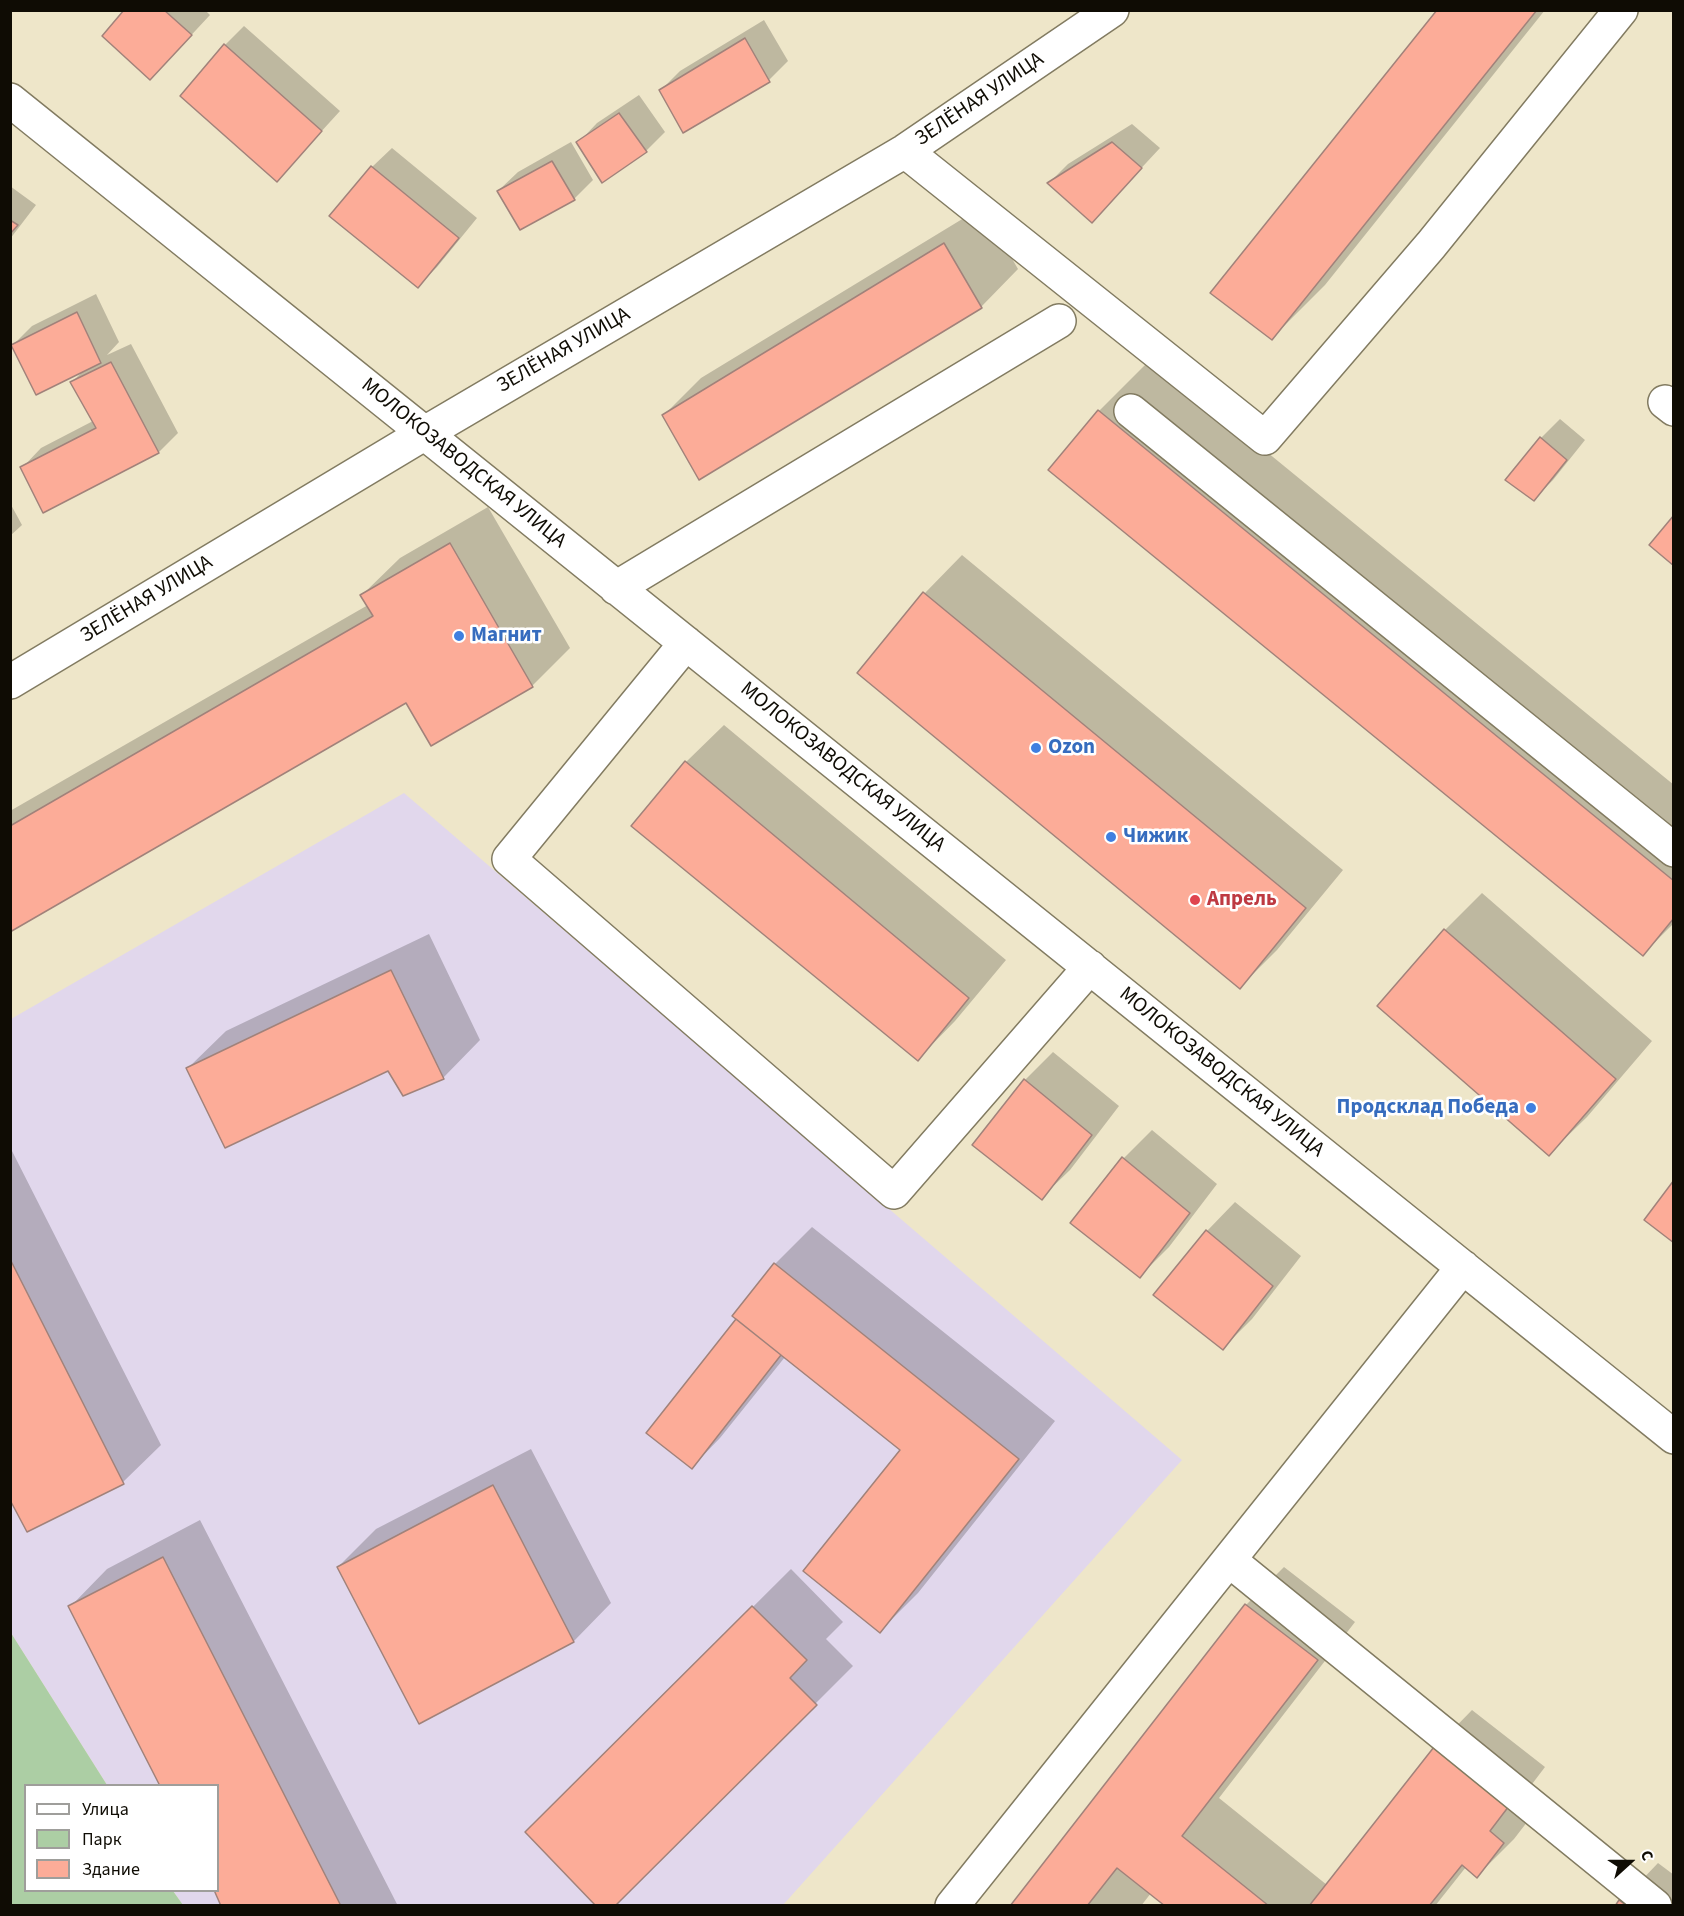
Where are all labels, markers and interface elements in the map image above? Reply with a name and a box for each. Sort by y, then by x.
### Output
street label: ЗЕЛЁНАЯ УЛИЦА [911,48,1049,152]
street label: ЗЕЛЁНАЯ УЛИЦА [493,303,635,399]
street label: МОЛОКОЗАВОДСКАЯ УЛИЦА [355,373,571,555]
street label: ЗЕЛЁНАЯ УЛИЦА [76,551,218,649]
place label: Магнит [471,623,542,649]
marker: Магнит [452,629,466,643]
street label: МОЛОКОЗАВОДСКАЯ УЛИЦА [734,677,950,859]
place label: Ozon [1048,735,1095,761]
marker: Ozon [1029,741,1043,755]
place label: Чижик [1123,824,1188,850]
marker: Чижик [1104,830,1118,844]
place label: Апрель [1207,887,1277,913]
marker: Апрель [1188,893,1202,907]
street label: МОЛОКОЗАВОДСКАЯ УЛИЦА [1113,982,1329,1164]
place label: Продсклад Победа [1337,1095,1519,1121]
marker: Продсклад Победа [1524,1101,1538,1115]
legend [24,1784,219,1892]
text: Улица [82,1797,129,1822]
text: Парк [82,1827,122,1852]
north arrow [1600,1832,1660,1892]
text: С [1635,1847,1659,1864]
text: Здание [82,1857,140,1882]

